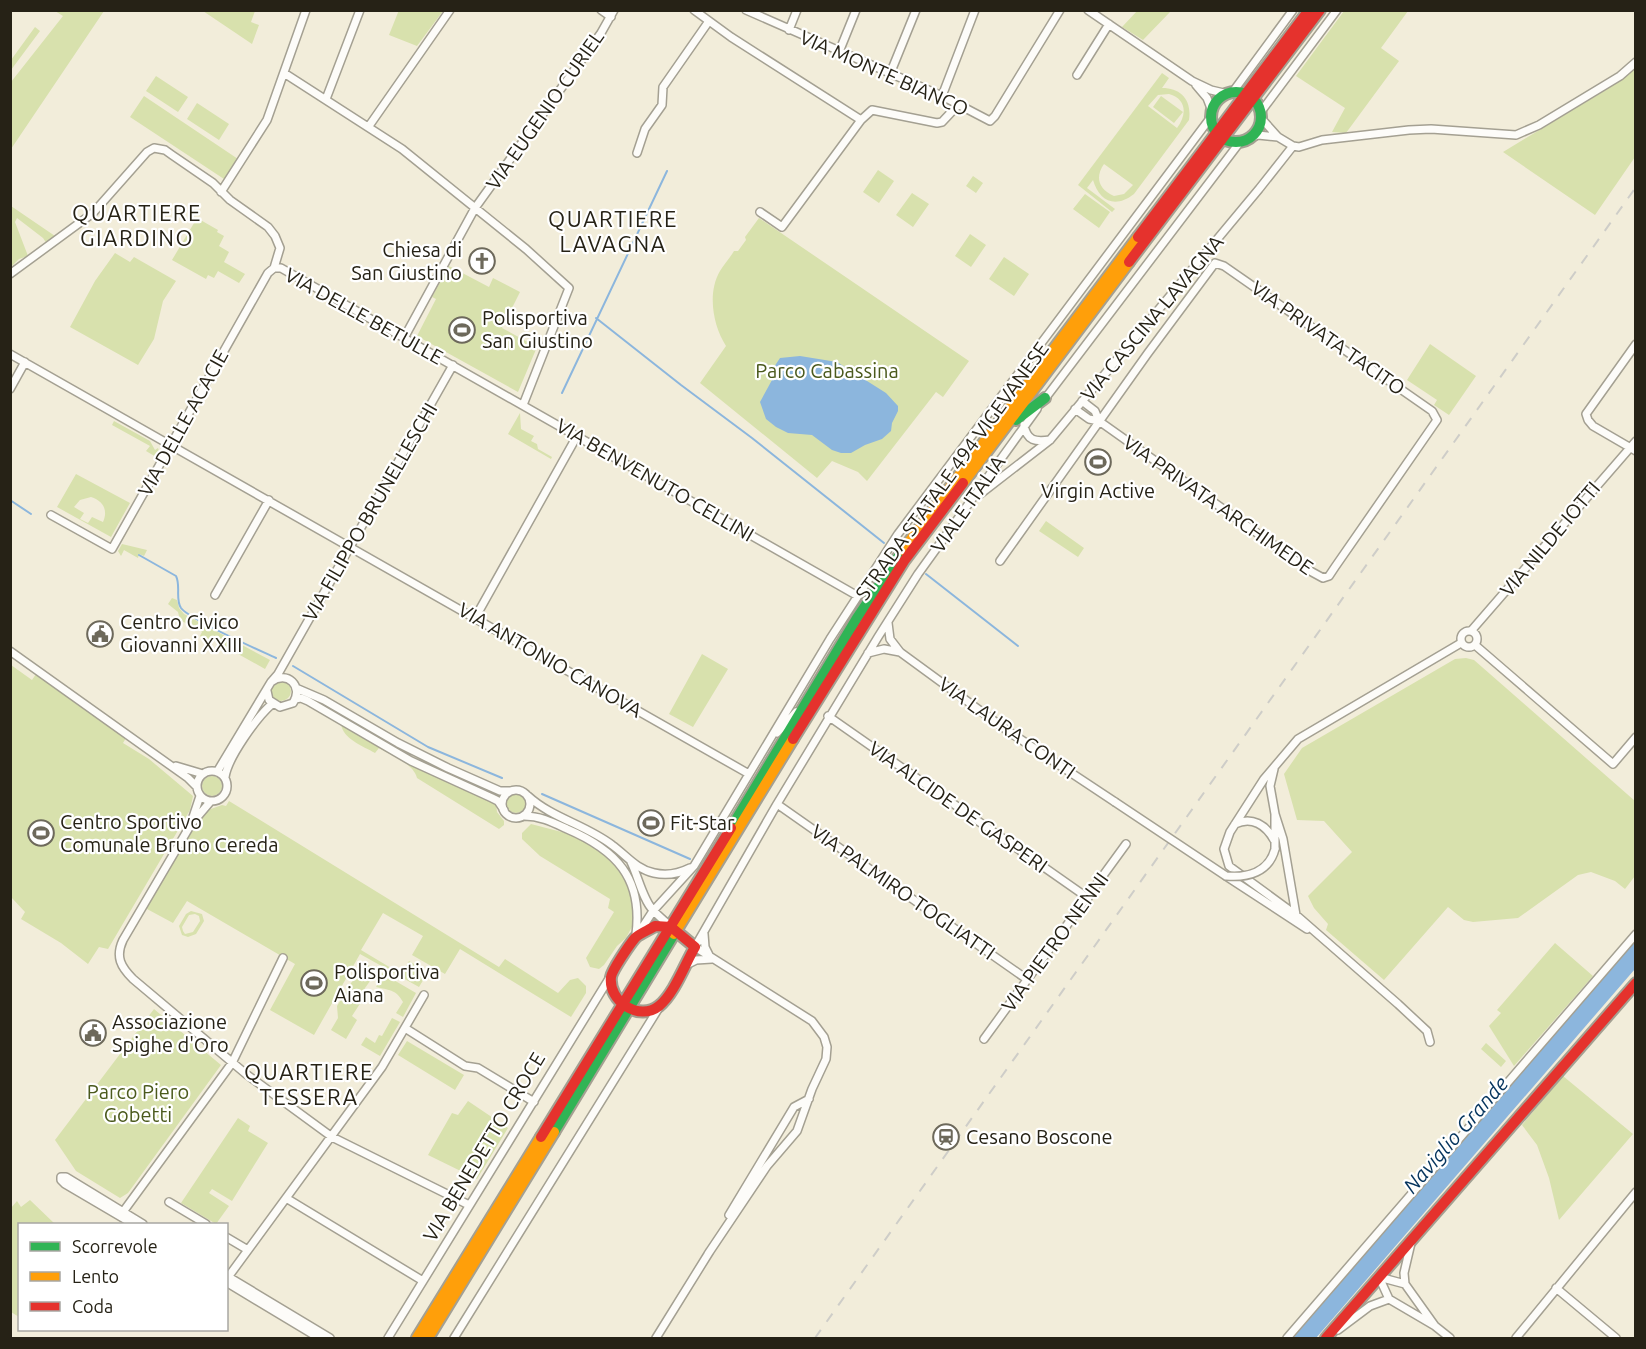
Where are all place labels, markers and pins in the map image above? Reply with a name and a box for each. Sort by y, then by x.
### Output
place label: Chiesa di San Giustino [351,238,462,284]
church icon: Chiesa di San Giustino [467,246,497,276]
place label: Polisportiva San Giustino [482,306,593,352]
sports icon: Polisportiva San Giustino [447,315,477,345]
sports icon: Virgin Active [1083,447,1113,477]
place label: Virgin Active [1041,479,1155,502]
place label: Centro Civico Giovanni XXIII [120,610,242,656]
public building icon: Centro Civico Giovanni XXIII [85,619,115,649]
sports icon: Fit-Star [636,808,666,838]
place label: Centro Sportivo Comunale Bruno Cereda [60,810,278,856]
place label: Fit-Star [670,811,735,834]
sports icon: Centro Sportivo Comunale Bruno Cereda [26,818,56,848]
place label: Polisportiva Aiana [334,960,440,1006]
sports icon: Polisportiva Aiana [299,968,329,998]
place label: Associazione Spighe d'Oro [112,1010,229,1056]
public building icon: Associazione Spighe d'Oro [78,1018,108,1048]
station icon: Cesano Boscone [931,1122,961,1152]
place label: Cesano Boscone [966,1125,1112,1148]

